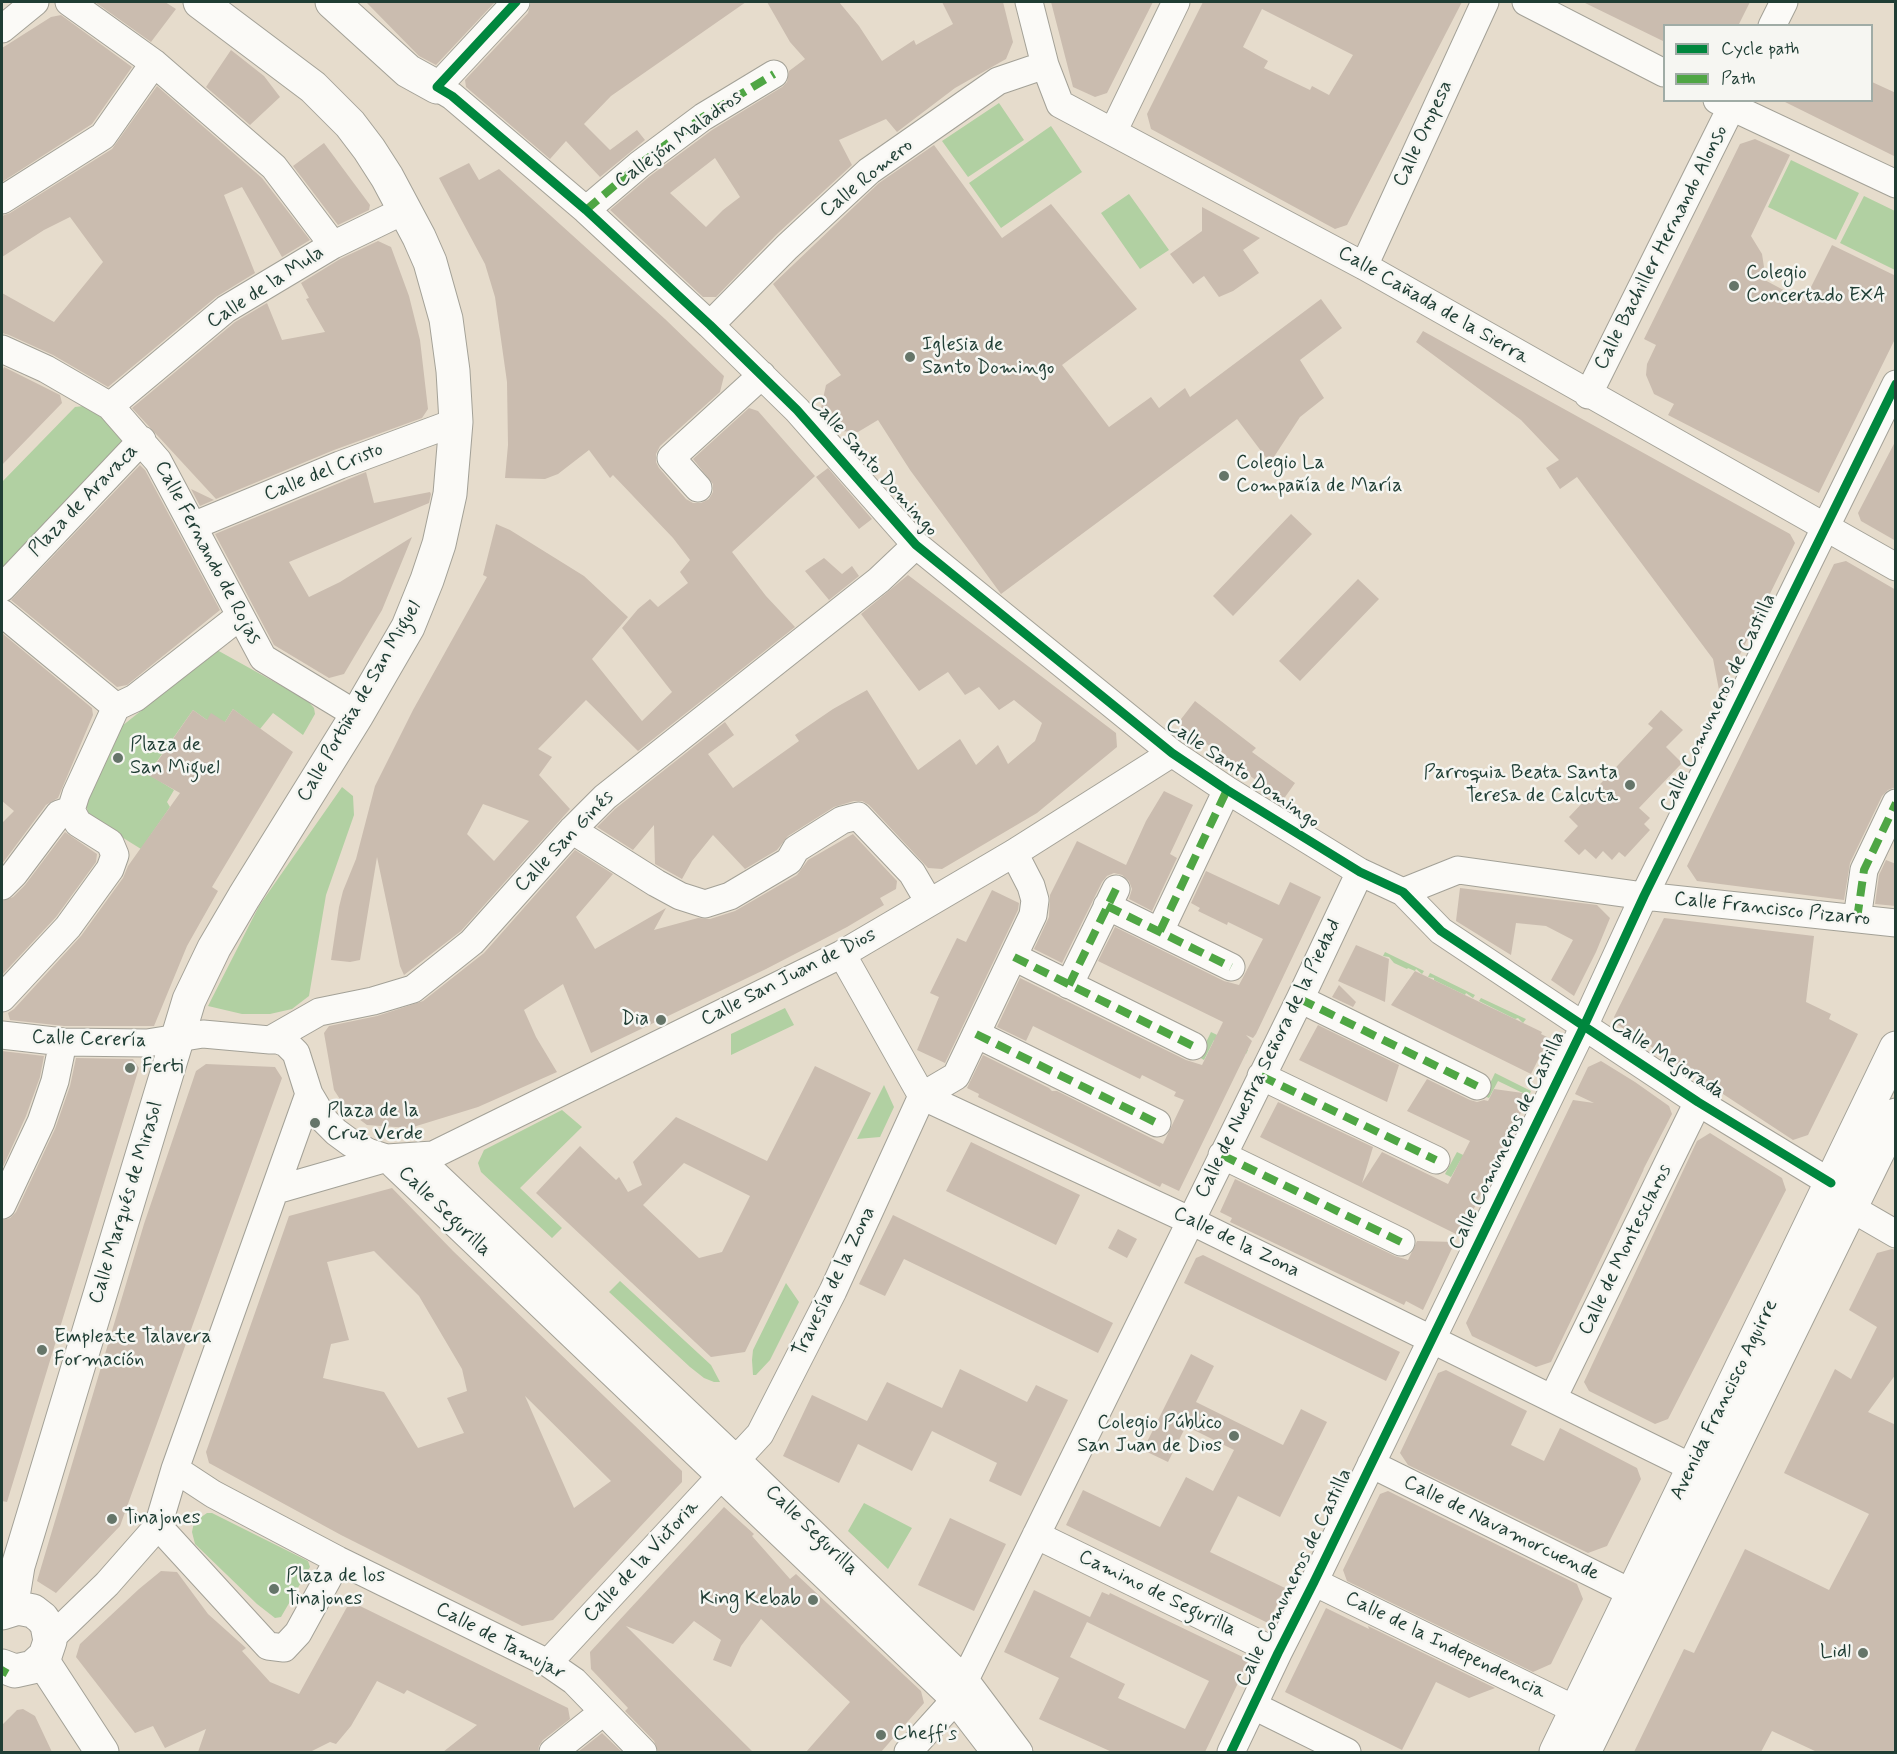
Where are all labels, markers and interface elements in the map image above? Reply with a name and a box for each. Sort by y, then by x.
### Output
legend [1663,24,1873,102]
text: Cycle path [1721,37,1799,61]
text: Path [1721,67,1756,91]
street label: Calle Oropesa [1389,77,1459,191]
street label: Callejón Maladros [611,86,747,194]
street label: Calle Bachiller Hernando Alonso [1590,122,1734,374]
street label: Calle Romero [816,134,918,224]
street label: Calle de la Mula [203,241,329,335]
street label: Calle Cañada de la Sierra [1333,241,1533,371]
place label: Colegio Concertado EXA [1746,262,1886,309]
marker: Colegio Concertado EXA [1727,279,1741,293]
place label: Iglesia de Santo Domingo [922,334,1055,381]
marker: Iglesia de Santo Domingo [903,350,917,364]
street label: Calle Santo Domingo [804,392,942,542]
street label: Calle del Cristo [261,438,387,508]
street label: Plaza de Aravaca [24,440,144,562]
place label: Colegio La Compañía de María [1236,452,1403,499]
street label: Calle Fernando de Rojas [148,457,266,649]
marker: Colegio La Compañía de María [1217,469,1231,483]
street label: Calle Comuneros de Castilla [1656,590,1782,816]
street label: Calle Portiña de San Miguel [293,597,427,807]
street label: Calle Santo Domingo [1160,713,1324,835]
place label: Plaza de San Miguel [130,734,220,781]
marker: Plaza de San Miguel [111,751,125,765]
place label: Parroquia Beata Santa Teresa de Calcuta [1424,762,1618,809]
marker: Parroquia Beata Santa Teresa de Calcuta [1623,778,1637,792]
street label: Calle San Ginés [510,786,620,898]
street label: Calle Francisco Pizarro [1673,888,1871,932]
street label: Calle de Nuestra Señora de la Piedad [1191,916,1347,1202]
street label: Calle San Juan de Dios [697,923,881,1033]
place label: Dia [621,1008,649,1032]
marker: Dia [654,1013,668,1027]
street label: Calle Mejorada [1605,1013,1729,1105]
street label: Calle Cerería [31,1026,147,1054]
street label: Calle Comuneros de Castilla [1445,1028,1571,1254]
place label: Ferti [142,1056,183,1080]
marker: Ferti [123,1061,137,1075]
street label: Calle Marqués de Mirasol [85,1099,169,1307]
place label: Plaza de la Cruz Verde [327,1100,423,1147]
marker: Plaza de la Cruz Verde [308,1116,322,1130]
street label: Calle de Montesclaros [1574,1161,1678,1339]
street label: Calle Segurilla [392,1162,496,1262]
street label: Calle de la Zona [1169,1202,1303,1284]
street label: Travesía de la Zona [788,1203,882,1361]
street label: Avenida Francisco Aguirre [1666,1296,1784,1504]
place label: Empleate Talavera Formación [54,1326,212,1373]
marker: Empleate Talavera Formación [35,1343,49,1357]
place label: Colegio Público San Juan de Dios [1077,1412,1222,1459]
marker: Colegio Público San Juan de Dios [1227,1429,1241,1443]
street label: Calle Comuneros de Castilla [1232,1465,1358,1691]
street label: Calle de Navamorcuende [1399,1471,1603,1587]
street label: Calle Segurilla [759,1481,863,1581]
street label: Calle de la Victoria [579,1496,705,1628]
place label: Tinajones [124,1507,200,1531]
marker: Tinajones [105,1512,119,1526]
street label: Camino de Segurilla [1074,1545,1240,1643]
place label: Plaza de los Tinajones [286,1565,385,1612]
marker: Plaza de los Tinajones [267,1582,281,1596]
street label: Calle de la Independencia [1341,1587,1549,1705]
place label: King Kebab [700,1588,801,1612]
marker: King Kebab [806,1593,820,1607]
street label: Calle de Tamujar [431,1598,569,1686]
place label: Lidl [1820,1641,1851,1665]
marker: Lidl [1856,1646,1870,1660]
place label: Cheff's [893,1723,957,1747]
marker: Cheff's [874,1728,888,1742]

